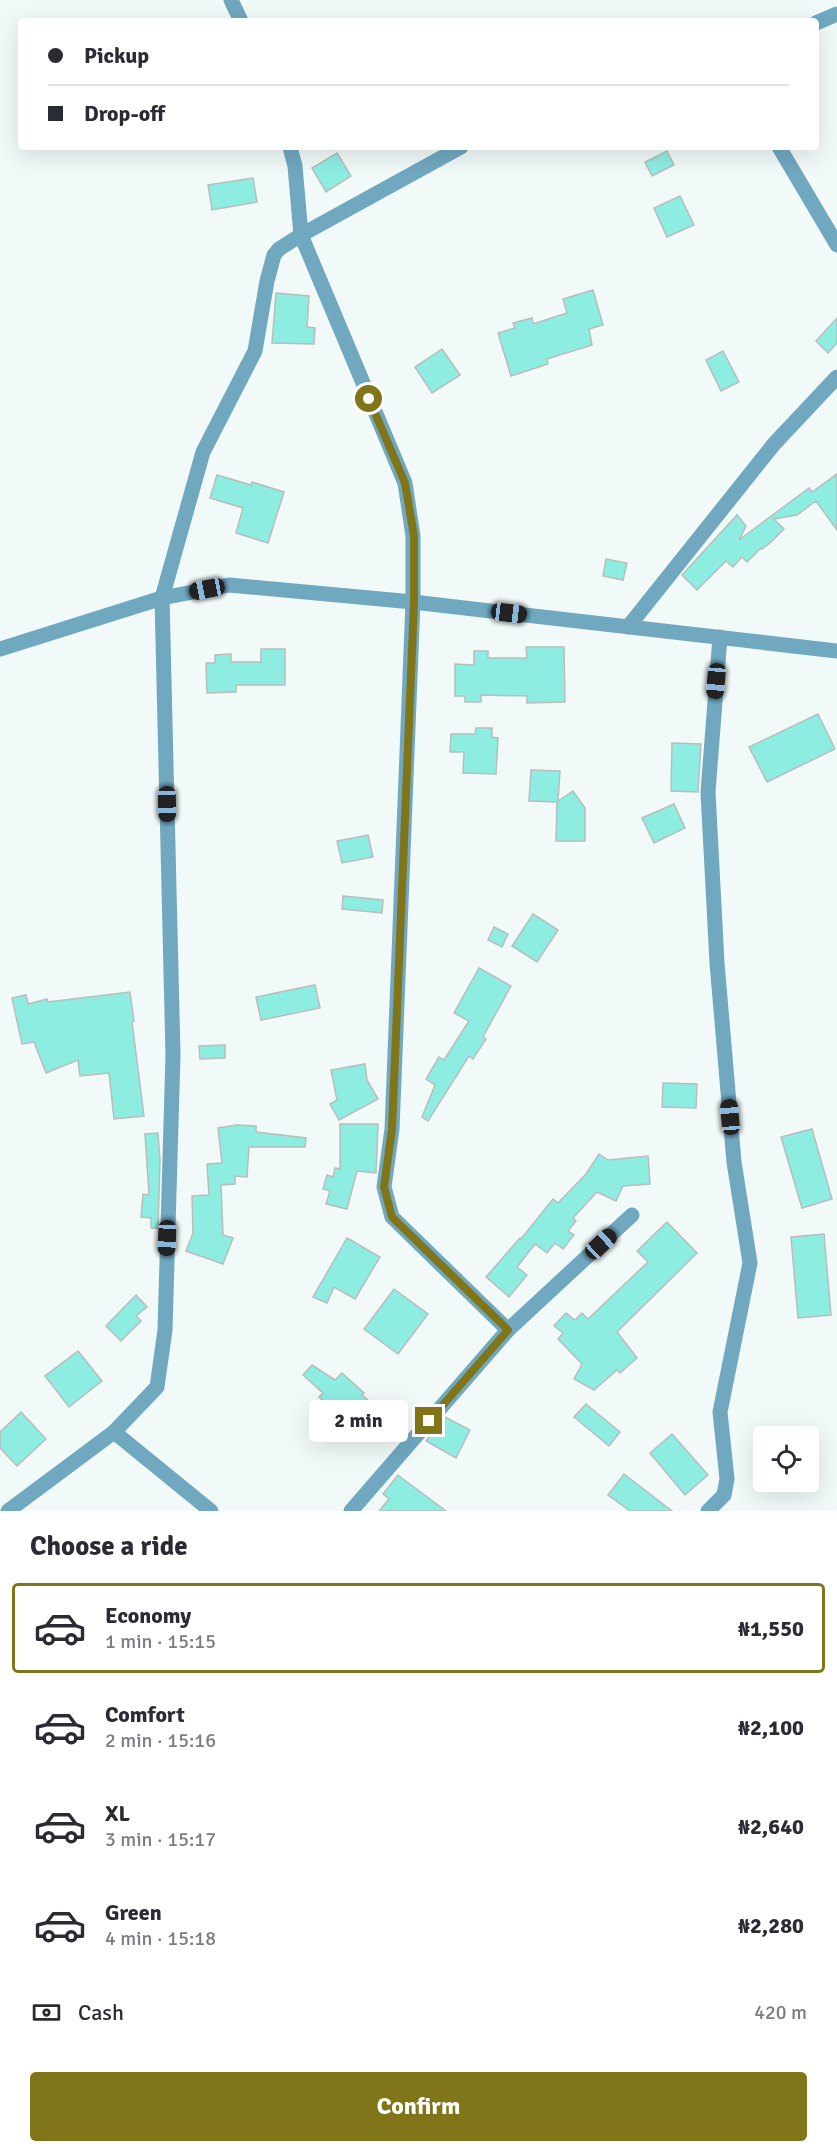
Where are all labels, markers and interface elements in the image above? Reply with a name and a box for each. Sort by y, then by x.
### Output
text: Pickup [84,42,149,69]
text: Drop-off [84,100,165,127]
route start [355,385,382,412]
car [188,577,226,601]
car [490,602,528,624]
car [705,662,727,700]
car [158,786,176,822]
car [719,1098,741,1136]
car [157,1220,177,1256]
car [582,1225,620,1263]
callout: 2 min [309,1400,408,1442]
route end [415,1407,442,1434]
text: 2 min [334,1408,383,1433]
map controls [753,1426,819,1492]
button: locate [753,1426,819,1492]
text: Choose a ride [30,1530,188,1563]
icon: car [33,1601,87,1655]
text: Economy [105,1602,191,1629]
text: ₦1,550 [738,1615,804,1642]
text: 1 min · 15:15 [105,1629,216,1654]
icon: car [33,1700,87,1754]
text: Comfort [105,1701,185,1728]
text: ₦2,100 [738,1714,804,1741]
text: 2 min · 15:16 [105,1728,216,1753]
icon: car [33,1799,87,1853]
text: XL [105,1800,130,1827]
text: ₦2,640 [738,1813,804,1840]
text: 3 min · 15:17 [105,1827,216,1852]
icon: car [33,1898,87,1952]
text: Green [105,1899,162,1926]
text: ₦2,280 [738,1912,804,1939]
text: 4 min · 15:18 [105,1926,216,1951]
icon: cash [30,1996,63,2029]
text: Cash [78,1999,124,2026]
text: 420 m [754,2000,807,2025]
button: Confirm [30,2072,807,2141]

